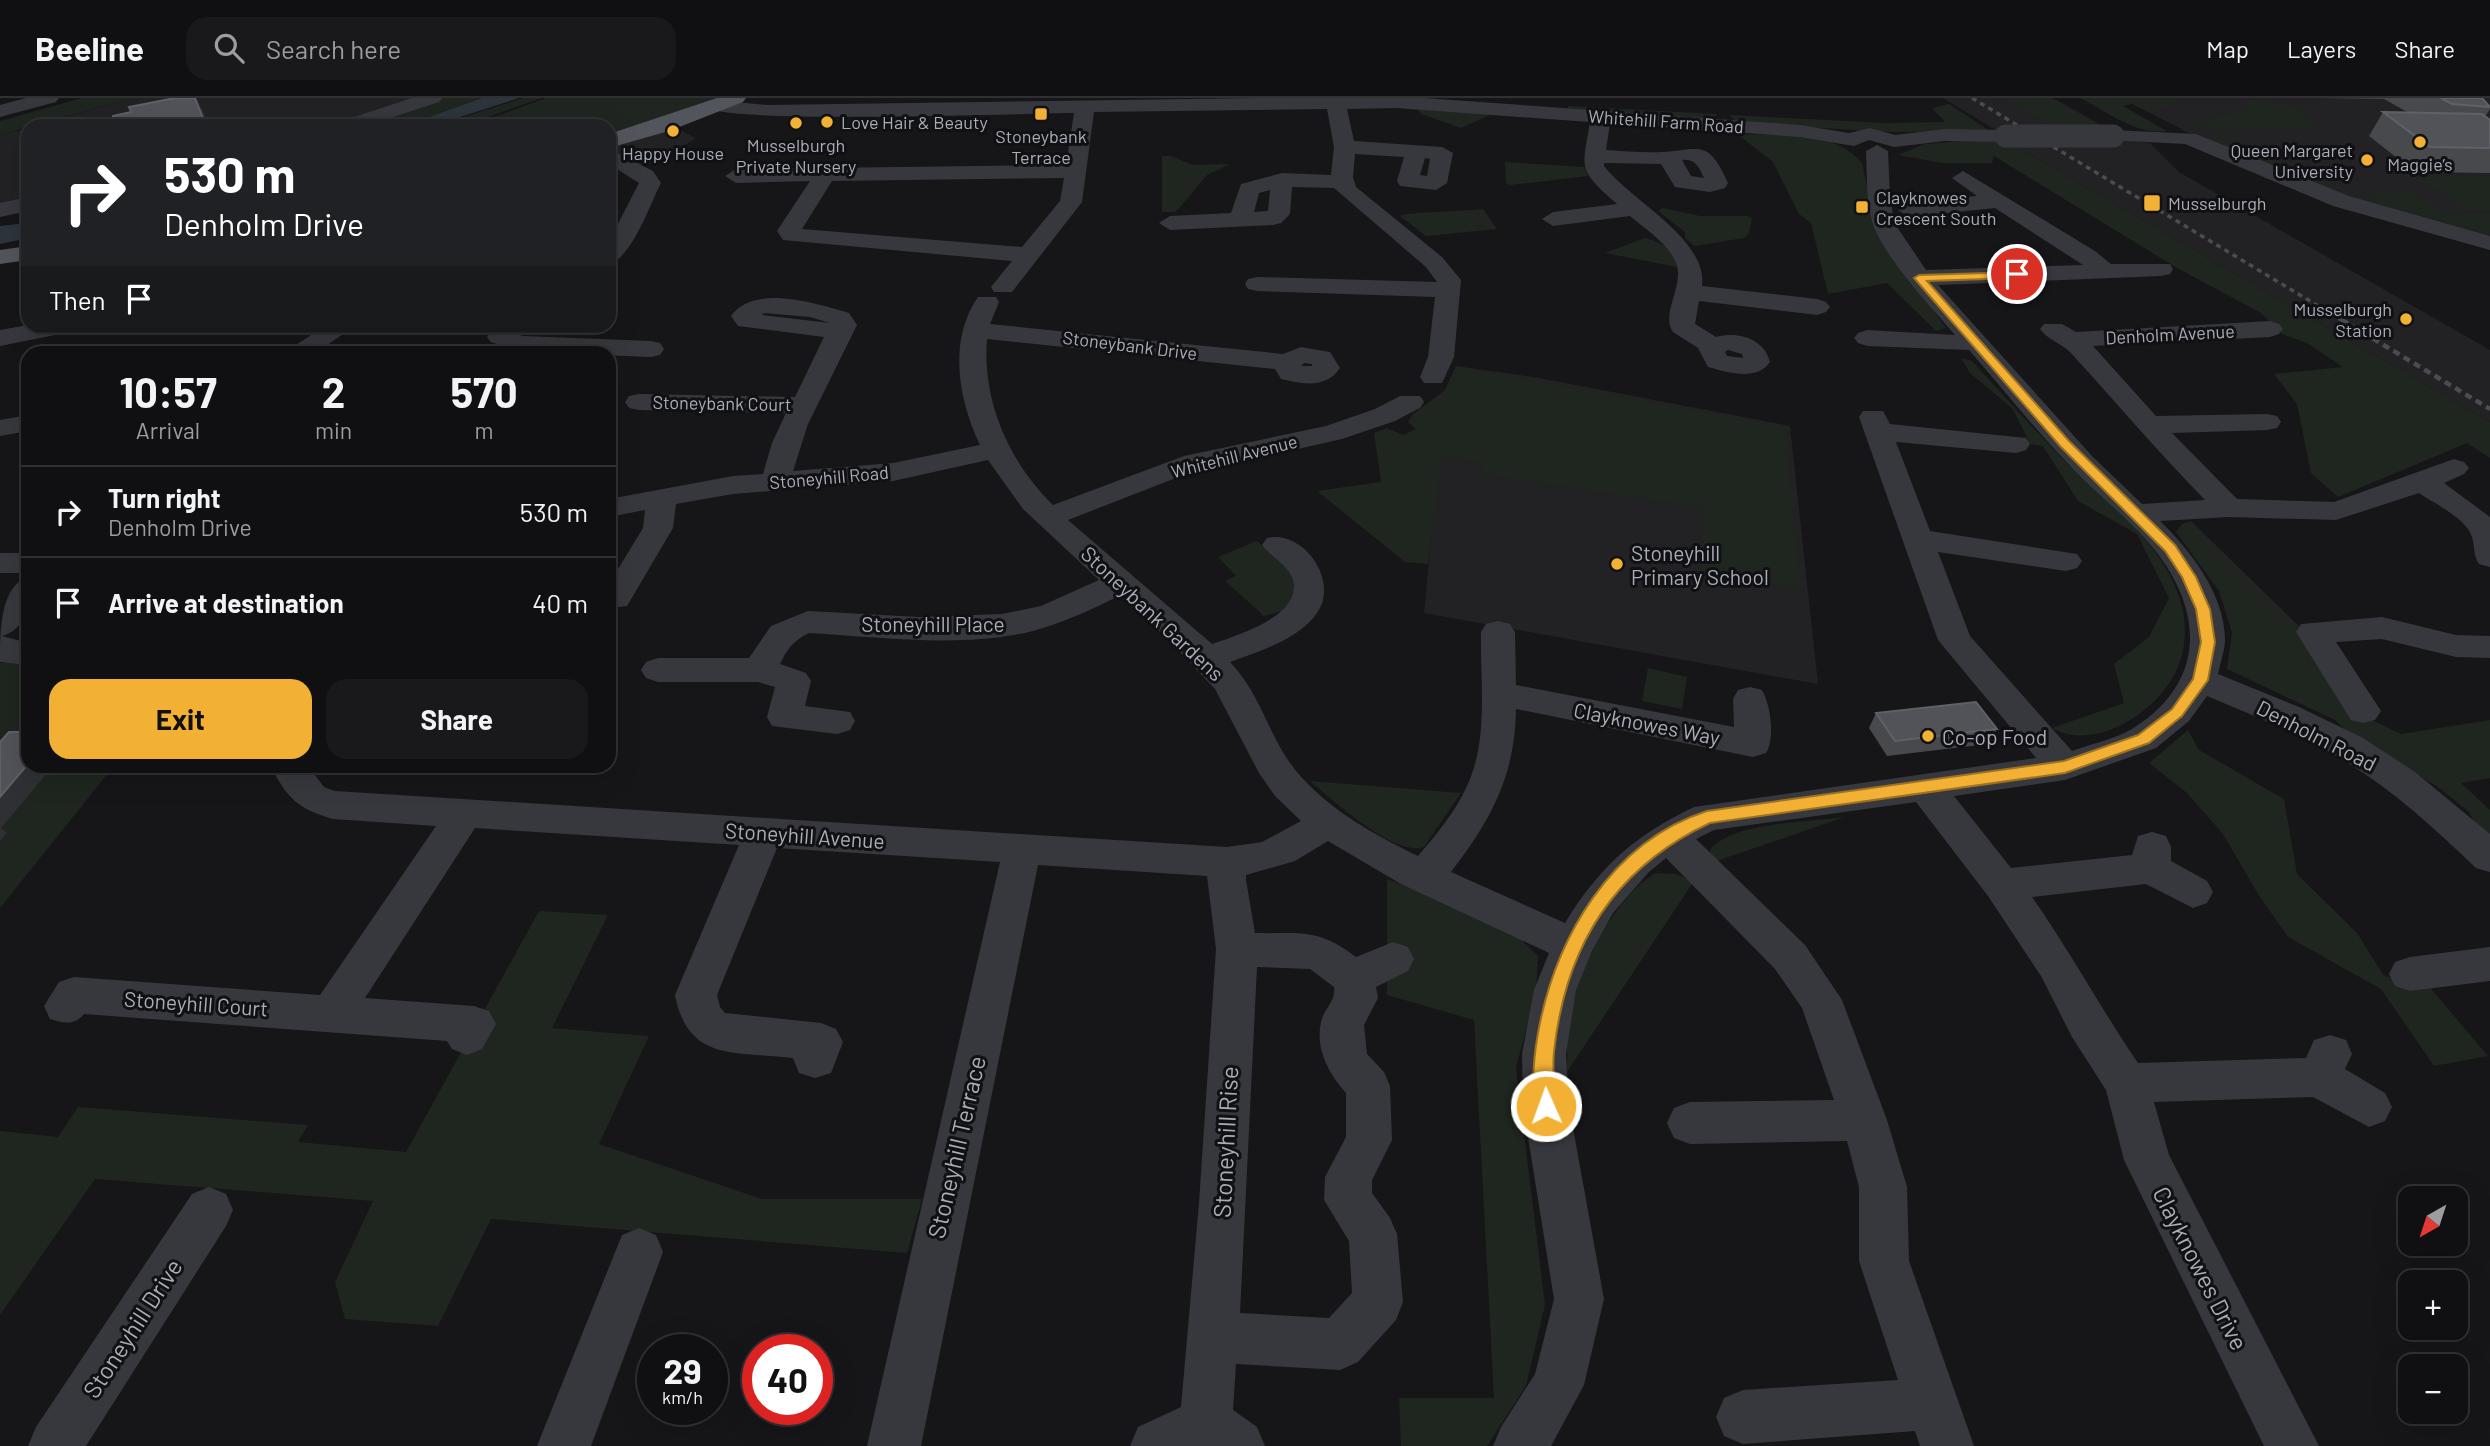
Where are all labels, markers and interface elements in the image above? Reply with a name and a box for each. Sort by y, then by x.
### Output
search box [186,17,676,80]
text: Beeline [35,28,144,68]
icon: search [210,29,248,67]
text: Search here [266,33,401,64]
text: Map [2206,34,2249,63]
text: Layers [2287,34,2356,63]
text: Share [2394,34,2455,63]
street label: Whitehill Farm Road [1588,105,1744,137]
marker: Stoneybank Terrace [1033,106,1049,122]
place label: Love Hair & Beauty [841,111,988,133]
marker: Love Hair & Beauty [819,114,835,130]
marker: Musselburgh Private Nursery [788,115,804,131]
marker: Happy House [665,123,681,139]
place label: Stoneybank Terrace [995,125,1087,168]
place label: Musselburgh Private Nursery [736,134,856,177]
marker: Maggie’s [2412,134,2428,150]
place label: Queen Margaret University [2231,139,2353,182]
place label: Happy House [622,142,724,164]
text: 530 m [164,144,296,203]
icon: right [49,147,140,238]
marker: Queen Margaret University [2359,152,2375,168]
place label: Maggie’s [2387,153,2453,175]
place label: Clayknowes Crescent South [1876,186,1996,229]
place label: Musselburgh [2168,192,2266,214]
marker: Musselburgh [2142,193,2162,213]
marker: Clayknowes Crescent South [1854,199,1870,215]
text: Denholm Drive [164,204,364,242]
pin [1987,244,2047,304]
icon: arrive [1998,255,2036,293]
icon: arrive [120,280,158,318]
text: Then [49,284,106,315]
place label: Musselburgh Station [2294,298,2392,341]
marker: Musselburgh Station [2398,311,2414,327]
street label: Denholm Avenue [2105,320,2235,348]
street label: Stoneybank Drive [1062,326,1198,364]
text: 10:57 [119,366,217,416]
text: 2 [322,366,345,416]
text: 570 [450,366,518,416]
street label: Stoneybank Court [652,391,792,415]
text: Arrival [136,416,200,444]
text: min [315,416,352,444]
text: m [475,416,494,444]
street label: Whitehill Avenue [1169,430,1299,482]
street label: Stoneyhill Road [768,461,890,493]
text: Turn right [108,482,221,513]
icon: right [49,493,87,531]
text: 530 m [520,496,588,527]
text: Denholm Drive [108,513,252,541]
street label: Stoneybank Gardens [1076,540,1230,686]
place label: Stoneyhill Primary School [1631,540,1769,589]
marker: Stoneyhill Primary School [1609,556,1625,572]
icon: arrive [49,584,87,622]
text: Arrive at destination [108,587,344,618]
text: 40 m [532,587,588,618]
street label: Stoneyhill Place [861,611,1005,636]
button: Exit [49,679,312,759]
button: Share [326,679,588,759]
street label: Denholm Road [2253,694,2381,776]
street label: Clayknowes Way [1572,697,1723,749]
place label: Co-op Food [1942,724,2047,749]
marker: Co-op Food [1920,728,1936,744]
street label: Stoneyhill Avenue [724,817,886,853]
street label: Stoneyhill Court [123,985,269,1021]
street label: Stoneyhill Terrace [921,1053,991,1241]
street label: Stoneyhill Rise [1207,1065,1243,1219]
position arrow [1509,1069,1583,1143]
street label: Clayknowes Drive [2147,1181,2255,1355]
north arrow [2398,1186,2468,1256]
map controls [2398,1186,2468,1424]
street label: Stoneyhill Drive [76,1253,188,1403]
button: + [2398,1270,2468,1340]
speed limit sign: 40 [742,1334,833,1425]
text: 29 [663,1349,702,1391]
button: − [2398,1354,2468,1424]
text: km/h [662,1386,703,1408]

